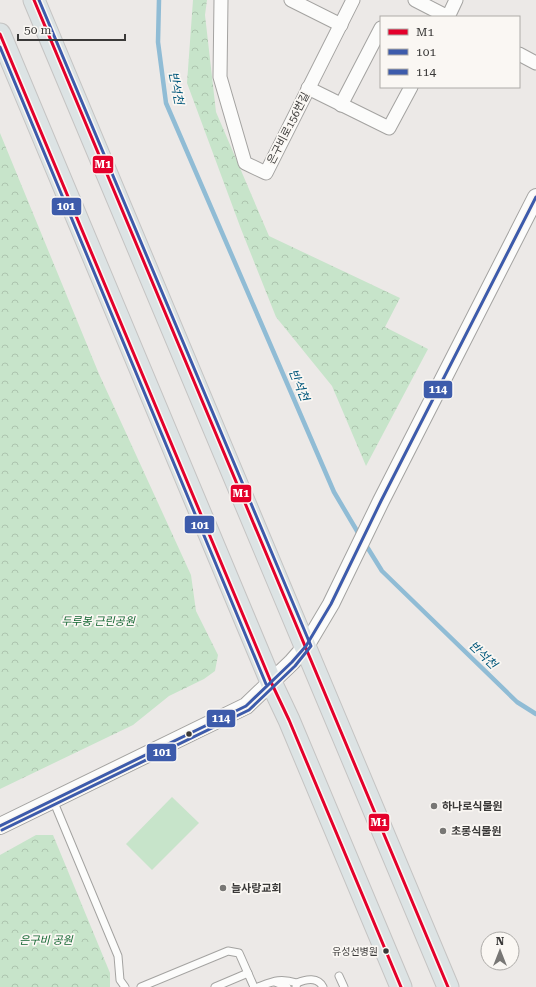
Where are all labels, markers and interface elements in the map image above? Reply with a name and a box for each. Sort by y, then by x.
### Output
scale bar [18,16,125,42]
legend [380,16,520,88]
text: 50 m [24,23,51,37]
text: M1 [416,25,434,39]
text: 101 [416,45,436,59]
text: 114 [416,65,436,79]
water label: 반석천 [166,70,186,108]
street label: 은구비로156번길 [265,90,312,166]
line badge: M1 [92,155,114,174]
text: M1 [95,158,111,171]
line badge: 101 [51,197,82,216]
text: 101 [57,200,75,213]
water label: 반석천 [286,367,313,405]
line badge: 114 [423,380,453,399]
text: 114 [429,383,448,396]
line badge: M1 [230,484,252,503]
text: M1 [233,487,249,500]
line badge: 101 [184,515,215,534]
text: 101 [191,519,209,532]
park label: 두루봉 근린공원 [61,615,136,628]
water label: 반석천 [466,638,501,673]
line badge: 114 [206,709,236,728]
text: 114 [212,712,231,725]
unlabelled marker [184,729,194,739]
line badge: 101 [146,743,177,762]
text: 101 [153,746,171,759]
place label: 하나로식물원 [442,800,503,813]
marker: 하나로식물원 [429,801,439,811]
line badge: M1 [368,813,390,832]
text: M1 [371,816,387,829]
place label: 초롱식물원 [451,825,502,838]
marker: 초롱식물원 [438,826,448,836]
place label: 늘사랑교회 [231,882,282,895]
marker: 늘사랑교회 [218,883,228,893]
north arrow [480,931,520,971]
park label: 은구비 공원 [19,934,74,947]
text: N [496,935,505,948]
place label: 유성선병원 [332,946,378,957]
marker: 유성선병원 [381,946,391,956]

